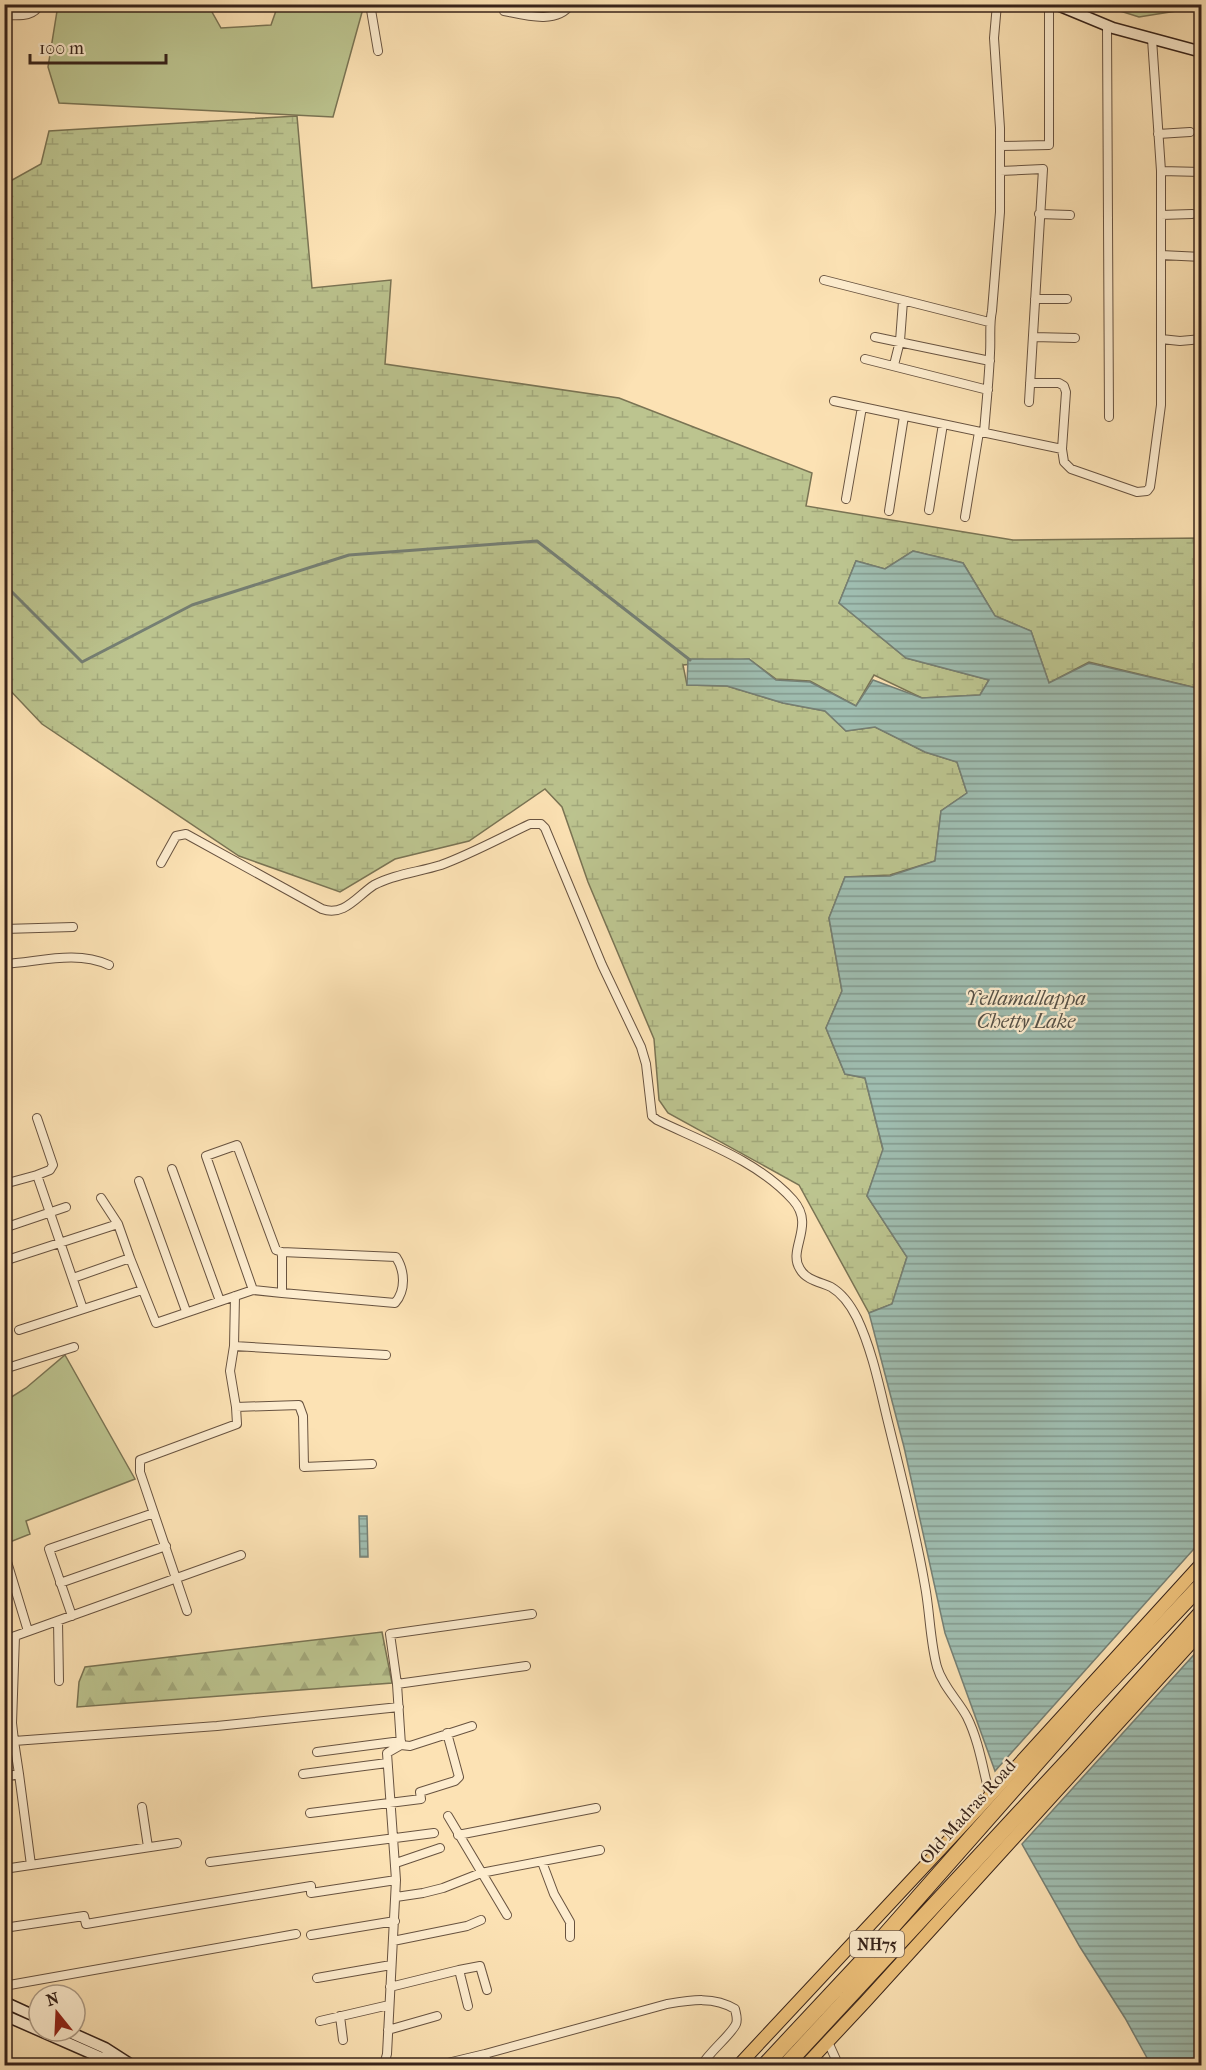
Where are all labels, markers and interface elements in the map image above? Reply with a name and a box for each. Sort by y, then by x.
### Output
scale bar [30,27,166,65]
text: 100 m [39,38,84,59]
water label: Yellamallappa Chetty Lake [966,987,1086,1033]
street label: Old Madras Road [915,1755,1021,1869]
road number: NH75 [850,1931,904,1957]
north arrow [27,1983,87,2043]
text: N [44,1988,62,2010]

